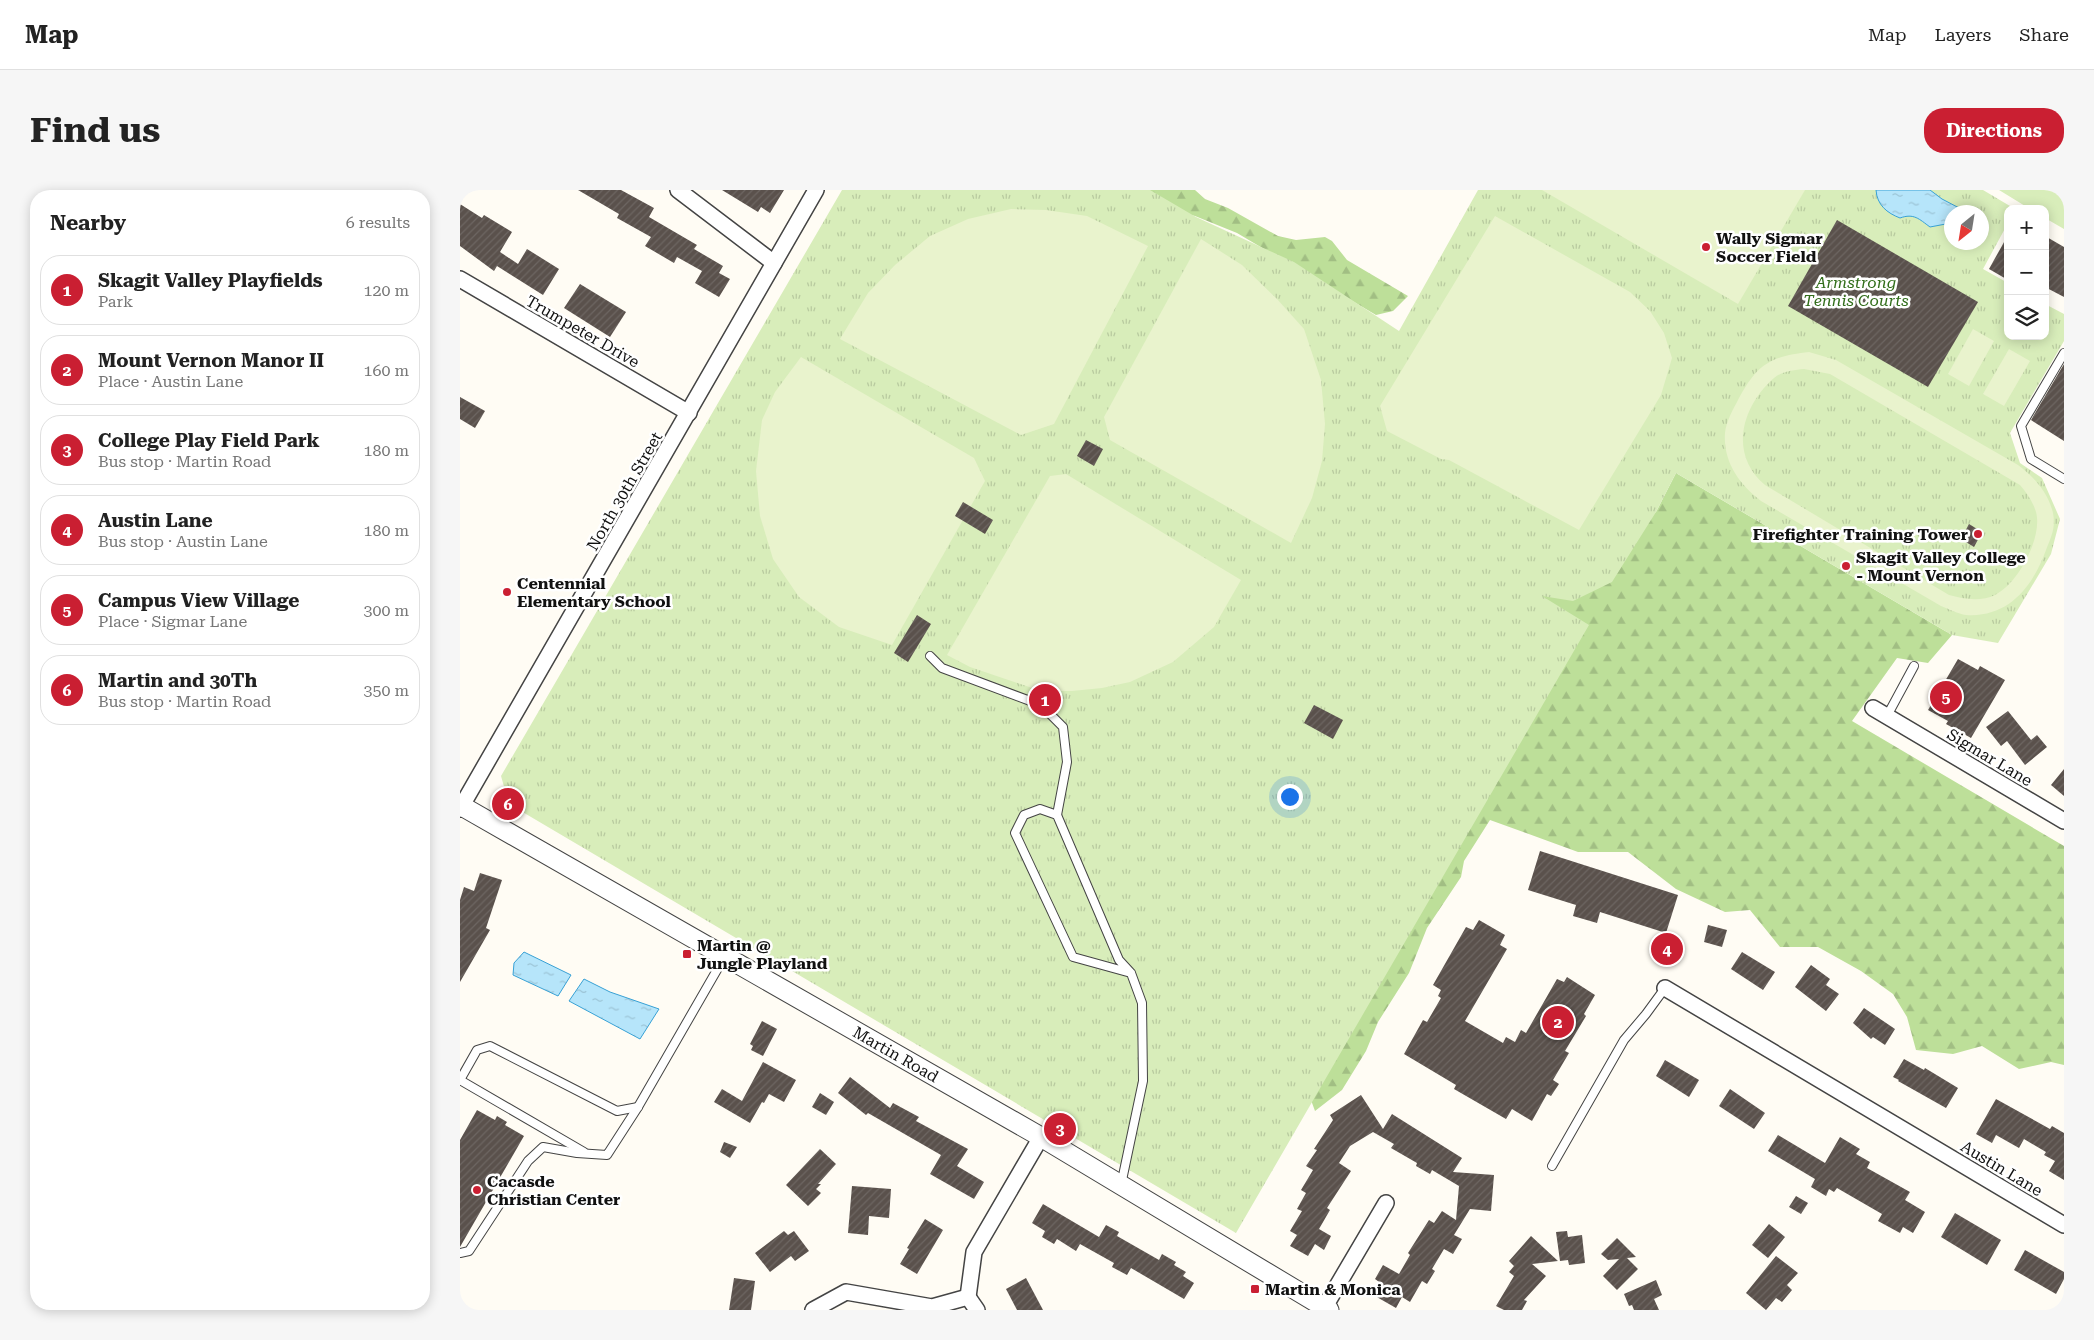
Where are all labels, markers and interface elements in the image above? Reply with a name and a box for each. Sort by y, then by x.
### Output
text: Map [25,21,79,49]
text: Map [1868,24,1907,45]
text: Layers [1935,24,1991,45]
text: Share [2019,24,2069,45]
button: Directions [1924,108,2064,153]
text: Find us [30,110,160,151]
north arrow [1944,205,1989,250]
map controls [2004,205,2049,340]
button: + [2004,205,2049,250]
text: Nearby [50,211,126,235]
text: 6 results [346,213,410,232]
place label: Wally Sigmar Soccer Field [1716,229,1823,266]
marker: Wally Sigmar Soccer Field [1700,241,1712,253]
button: − [2004,250,2049,295]
text: Skagit Valley Playfields [98,269,323,292]
park label: Armstrong Tennis Courts [1803,273,1909,310]
text: 1 [63,281,71,300]
text: 120 m [363,281,409,300]
street label: Trumpeter Drive [523,291,643,372]
text: Park [98,292,133,311]
button: layers [2004,295,2049,340]
text: Mount Vernon Manor II [98,349,324,372]
text: 2 [63,361,71,380]
text: 160 m [363,361,409,380]
text: Place · Austin Lane [98,372,243,391]
text: College Play Field Park [98,429,320,452]
street label: North 30th Street [583,429,666,554]
text: 3 [63,441,71,460]
text: 180 m [363,441,409,460]
text: Bus stop · Martin Road [98,452,271,471]
text: Austin Lane [98,509,213,532]
text: 4 [63,521,71,540]
text: 180 m [363,521,409,540]
place label: Firefighter Training Tower [1753,525,1968,544]
marker: Firefighter Training Tower [1972,528,1984,540]
text: Bus stop · Austin Lane [98,532,268,551]
place label: Skagit Valley College - Mount Vernon [1856,548,2026,585]
marker: Skagit Valley College - Mount Vernon [1840,560,1852,572]
place label: Centennial Elementary School [517,574,672,611]
marker: Centennial Elementary School [501,586,513,598]
text: Campus View Village [98,589,299,612]
text: 5 [63,601,71,620]
text: 300 m [363,601,409,620]
text: Place · Sigmar Lane [98,612,247,631]
text: Martin and 30Th [98,669,257,692]
pin: 5 [1930,678,1962,716]
text: 6 [63,681,71,700]
text: 350 m [363,681,409,700]
pin: 1 [1029,681,1061,719]
text: Bus stop · Martin Road [98,692,271,711]
street label: Sigmar Lane [1944,725,2036,790]
your location [1277,784,1303,810]
pin: 6 [492,785,524,823]
pin: 4 [1651,930,1683,968]
place label: Martin @ Jungle Playland [697,936,828,973]
marker: Martin @ Jungle Playland [681,948,693,960]
pin: 2 [1542,1003,1574,1041]
street label: Martin Road [849,1023,942,1086]
pin: 3 [1044,1110,1076,1148]
street label: Austin Lane [1957,1137,2046,1200]
place label: Cacasde Christian Center [487,1172,620,1209]
marker: Cacasde Christian Center [471,1184,483,1196]
place label: Martin & Monica [1265,1280,1401,1299]
marker: Martin & Monica [1249,1283,1261,1295]

